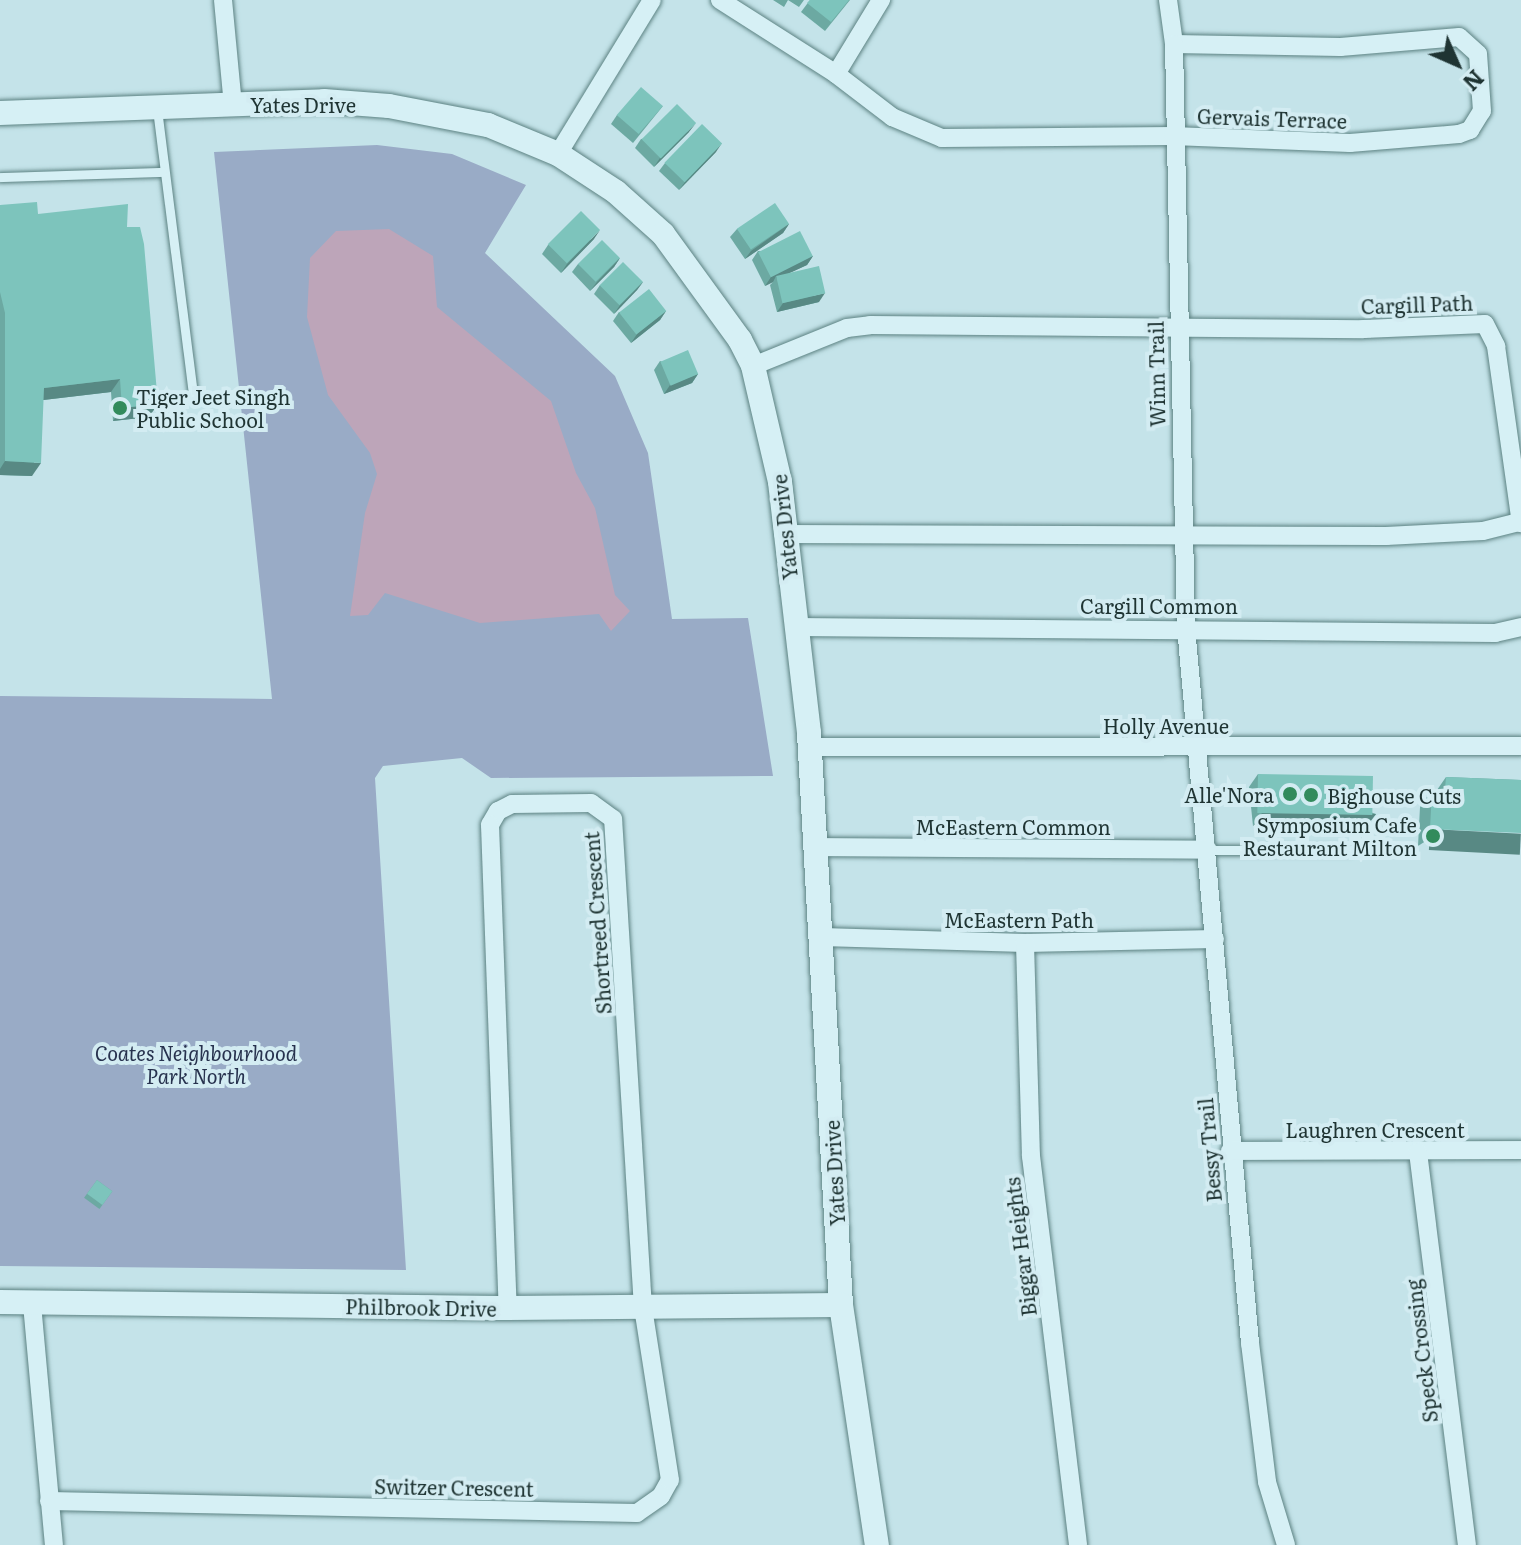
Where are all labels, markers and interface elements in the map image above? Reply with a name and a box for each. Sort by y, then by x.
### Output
north arrow [1417,24,1497,104]
text: N [1456,63,1493,100]
street label: Yates Drive [250,92,356,116]
street label: Gervais Terrace [1197,103,1347,133]
street label: Cargill Path [1360,290,1474,318]
street label: Winn Trail [1143,321,1169,427]
place label: Tiger Jeet Singh Public School [136,384,291,431]
marker: Tiger Jeet Singh Public School [111,399,129,417]
street label: Yates Drive [767,473,801,581]
street label: Cargill Common [1080,593,1238,617]
street label: Holly Avenue [1103,713,1229,737]
place label: Alle'Nora [1184,782,1274,806]
place label: Bighouse Cuts [1327,783,1461,807]
marker: Alle'Nora [1281,785,1299,803]
marker: Bighouse Cuts [1302,786,1320,804]
place label: Symposium Cafe Restaurant Milton [1243,812,1417,859]
street label: McEastern Common [915,814,1111,838]
marker: Symposium Cafe Restaurant Milton [1424,827,1442,845]
street label: Shortreed Crescent [579,831,615,1015]
street label: McEastern Path [944,907,1094,931]
park label: Coates Neighbourhood Park North [95,1041,297,1088]
street label: Bessy Trail [1192,1097,1226,1203]
street label: Laughren Crescent [1285,1117,1465,1141]
street label: Yates Drive [819,1119,849,1227]
street label: Biggar Heights [1000,1176,1040,1318]
street label: Speck Crossing [1400,1278,1442,1424]
street label: Philbrook Drive [345,1294,497,1320]
street label: Switzer Crescent [374,1474,534,1500]

